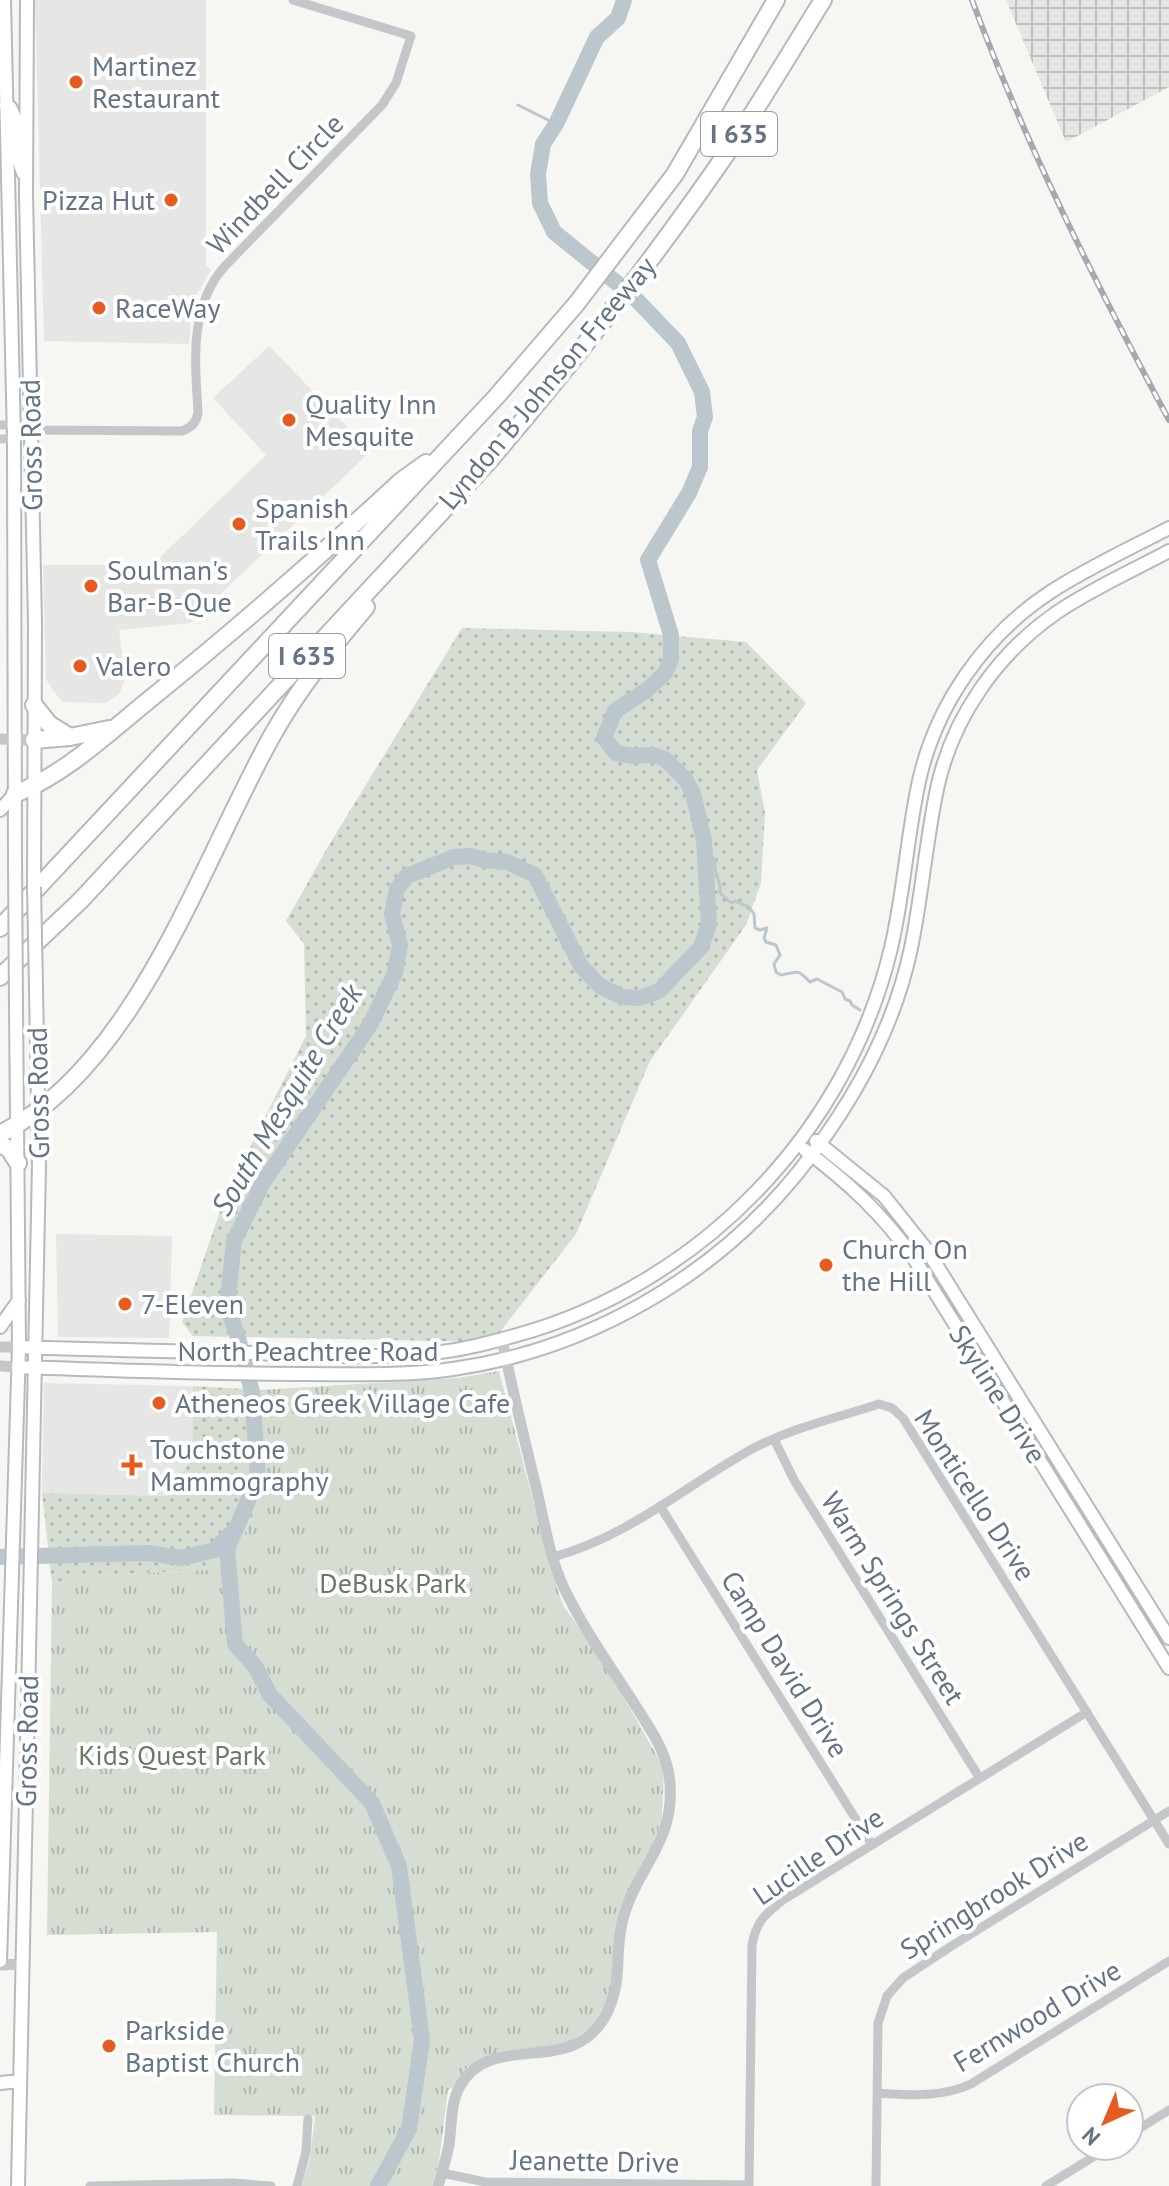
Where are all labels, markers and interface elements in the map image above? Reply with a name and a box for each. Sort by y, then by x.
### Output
place label: Martinez Restaurant [92,47,221,116]
marker: Martinez Restaurant [67,73,85,91]
street label: Windbell Circle [198,105,351,262]
road number: I 635 [701,112,777,156]
place label: Pizza Hut [42,181,156,218]
marker: Pizza Hut [162,191,180,209]
street label: Lyndon B Johnson Freeway [430,248,663,517]
place label: RaceWay [115,289,220,326]
marker: RaceWay [90,299,108,317]
street label: Gross Road [11,379,50,511]
place label: Quality Inn Mesquite [305,385,437,454]
marker: Quality Inn Mesquite [280,411,298,429]
place label: Spanish Trails Inn [255,489,365,558]
marker: Spanish Trails Inn [230,515,248,533]
place label: Soulman's Bar-B-Que [107,551,232,620]
marker: Soulman's Bar-B-Que [82,577,100,595]
road number: I 635 [269,634,345,678]
place label: Valero [95,647,171,684]
marker: Valero [71,657,89,675]
water label: South Mesquite Creek [201,975,371,1222]
street label: Gross Road [18,1027,57,1159]
place label: Church On the Hill [842,1230,968,1299]
marker: Church On the Hill [817,1256,835,1274]
place label: 7-Eleven [141,1285,244,1322]
marker: 7-Eleven [116,1295,134,1313]
street label: Skyline Drive [941,1318,1056,1470]
street label: North Peachtree Road [177,1332,439,1369]
place label: Atheneos Greek Village Cafe [175,1384,510,1421]
marker: Atheneos Greek Village Cafe [150,1394,168,1412]
street label: Monticello Drive [906,1402,1045,1588]
place label: Touchstone Mammography [150,1430,328,1499]
marker: Touchstone Mammography [121,1454,143,1476]
street label: Warm Springs Street [813,1485,974,1711]
park label: DeBusk Park [319,1564,467,1601]
street label: Camp David Drive [713,1564,858,1764]
street label: Gross Road [7,1675,46,1807]
park label: Kids Quest Park [78,1736,266,1773]
street label: Lucille Drive [745,1798,890,1913]
street label: Springbrook Drive [893,1822,1095,1967]
street label: Fernwood Drive [946,1951,1127,2080]
place label: Parkside Baptist Church [125,2011,300,2080]
marker: Parkside Baptist Church [100,2037,118,2055]
north arrow [1065,2082,1145,2162]
text: N [1076,2121,1106,2151]
street label: Jeanette Drive [509,2141,680,2180]

